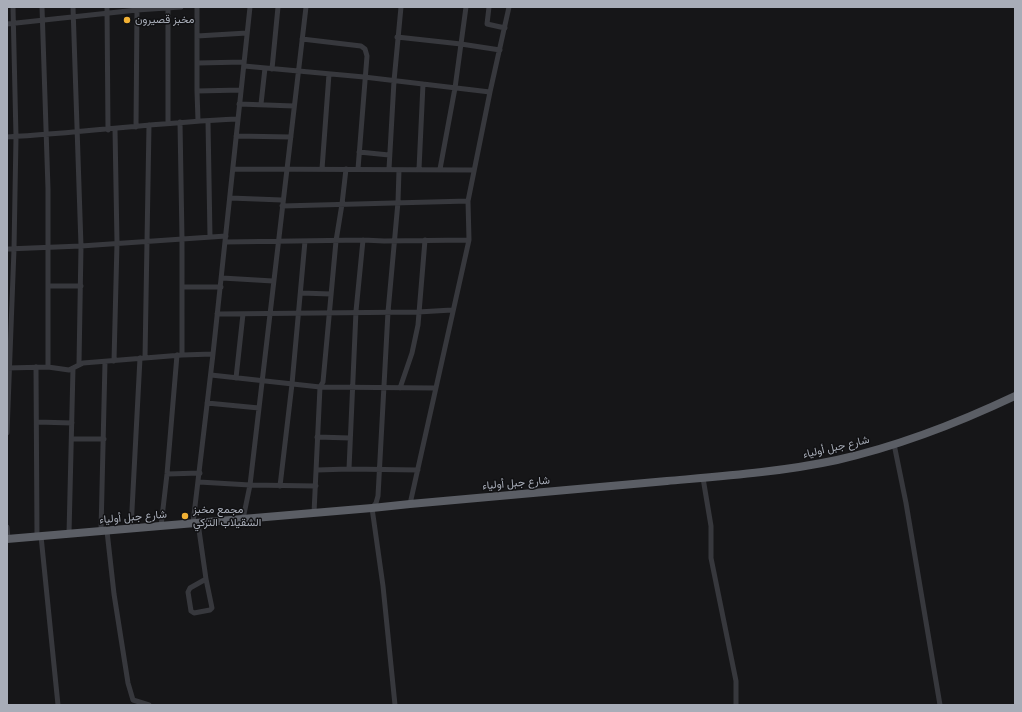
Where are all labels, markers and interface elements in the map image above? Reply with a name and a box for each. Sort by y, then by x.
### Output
place label: مخبز قصيرون [135,13,194,27]
marker: مخبز قصيرون [122,15,132,25]
street label: شارع جبل أولياء [801,433,871,461]
street label: شارع جبل أولياء [482,473,550,493]
place label: مجمع مخبز الشقيلاب التركي [193,503,261,529]
street label: شارع جبل أولياء [99,507,167,527]
marker: مجمع مخبز الشقيلاب التركي [180,511,190,521]

